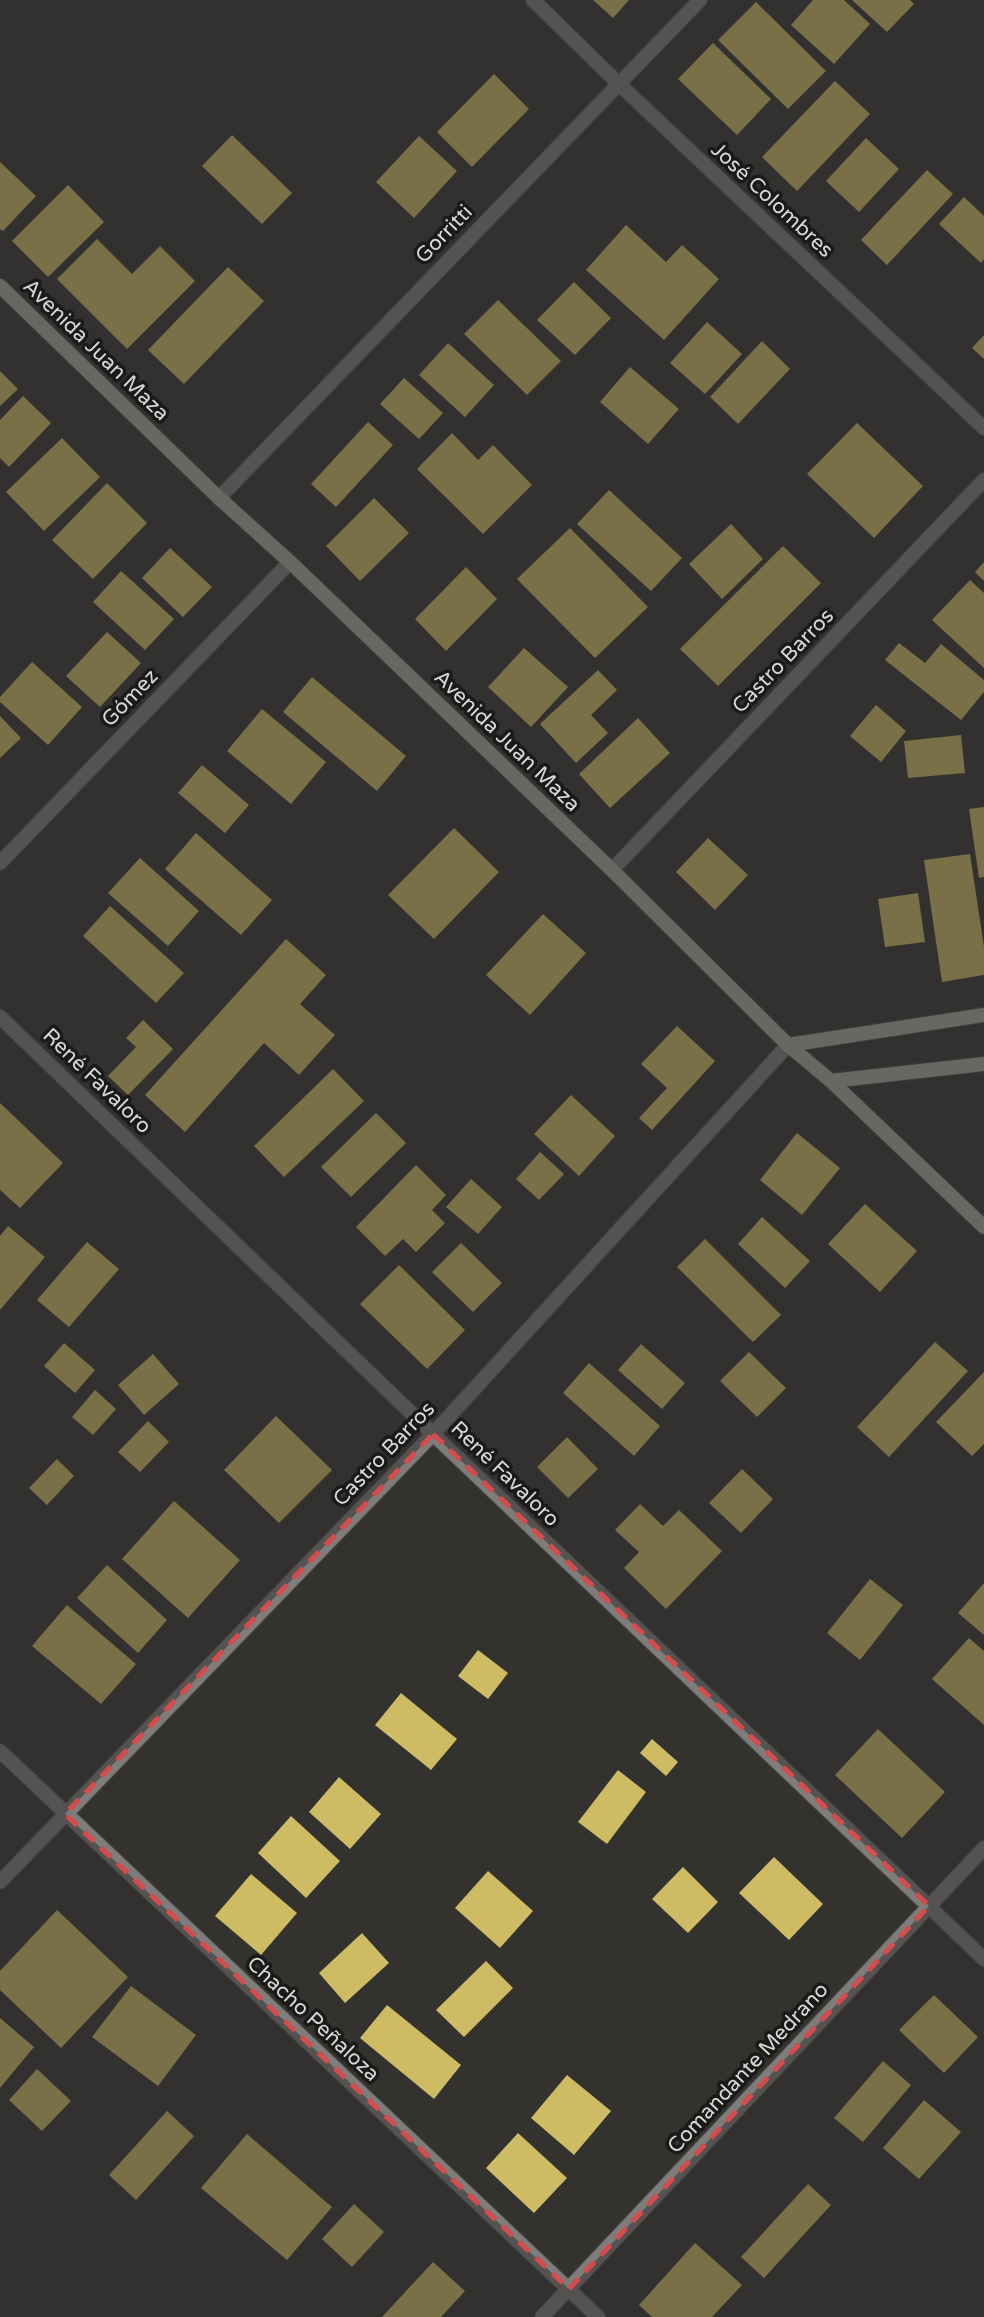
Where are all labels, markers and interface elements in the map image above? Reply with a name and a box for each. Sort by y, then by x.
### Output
street label: José Colombres [706,137,838,263]
street label: Gorritti [410,200,478,268]
street label: Avenida Juan Maza [18,274,174,426]
street label: Castro Barros [727,604,839,718]
street label: Gómez [97,664,163,732]
street label: Avenida Juan Maza [429,665,585,817]
street label: René Favaloro [38,1023,156,1139]
street label: Castro Barros [328,1397,440,1511]
street label: René Favaloro [446,1416,564,1532]
street label: Chacho Peñaloza [242,1951,384,2087]
street label: Comandante Medrano [662,1977,834,2159]

